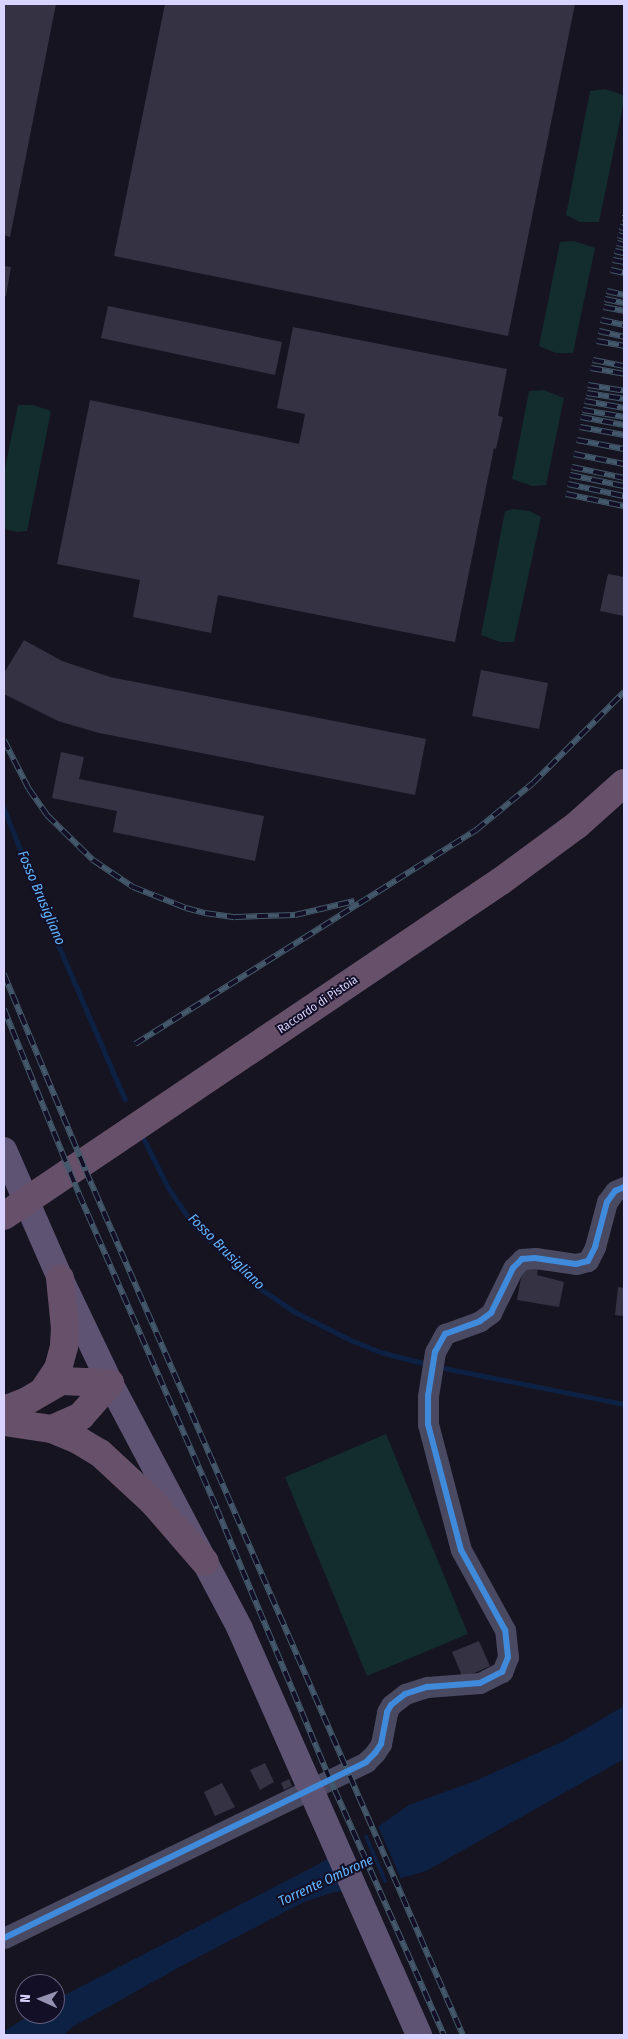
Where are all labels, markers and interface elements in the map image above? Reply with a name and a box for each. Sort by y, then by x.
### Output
water label: Fosso Brusigliano [14,848,68,948]
street label: Raccordo di Pistoia [275,973,361,1037]
water label: Fosso Brusigliano [184,1210,268,1294]
water label: Torrente Ombrone [276,1852,376,1910]
north arrow [15,1974,65,2024]
text: N [17,1994,34,2003]

